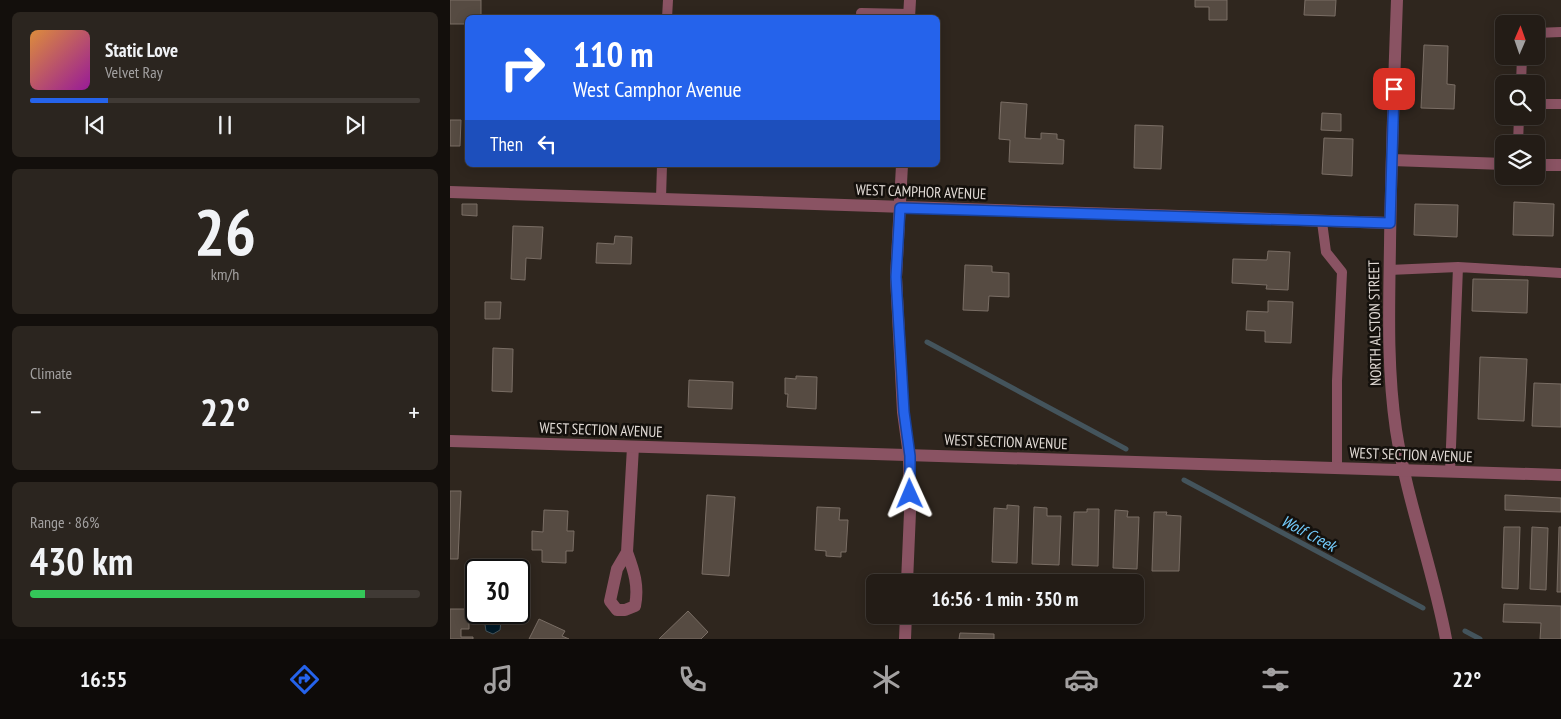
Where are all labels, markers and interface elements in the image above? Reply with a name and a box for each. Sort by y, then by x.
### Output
north arrow [1495,15,1545,65]
map controls [1495,15,1545,185]
text: 110 m [573,31,654,77]
icon: right [490,35,555,100]
text: Static Love [105,38,178,62]
text: Velvet Ray [105,62,163,82]
pin [1373,68,1415,110]
text: West Camphor Avenue [573,75,742,103]
icon: arrive [1380,75,1408,103]
button: search [1495,75,1545,125]
icon: previous [81,111,109,139]
icon: pause [211,111,239,139]
icon: next [341,111,369,139]
icon: left [533,130,561,158]
text: Then [490,132,523,156]
button: layers [1495,135,1545,185]
street label: WEST CAMPHOR AVENUE [855,180,987,203]
text: 26 [194,189,256,273]
street label: NORTH ALSTON STREET [1364,260,1385,386]
text: km/h [211,264,239,284]
text: Climate [30,363,72,383]
text: 22° [200,387,250,436]
text: − [30,393,42,430]
text: + [408,393,420,430]
street label: WEST SECTION AVENUE [539,418,663,441]
street label: WEST SECTION AVENUE [944,430,1068,453]
street label: WEST SECTION AVENUE [1349,443,1473,466]
position arrow [883,467,935,519]
water label: Wolf Creek [1278,510,1341,557]
text: Range · 86% [30,512,99,532]
text: 430 km [30,536,133,585]
speed limit sign: 30 [465,559,530,624]
text: 16:56 · 1 min · 350 m [932,587,1078,611]
icon: directions [287,662,322,697]
icon: music [481,662,516,697]
icon: phone [675,662,710,697]
icon: climate [869,662,904,697]
icon: car [1064,662,1099,697]
icon: filters [1258,662,1293,697]
text: 16:55 [80,665,127,693]
text: 22° [1452,665,1481,693]

